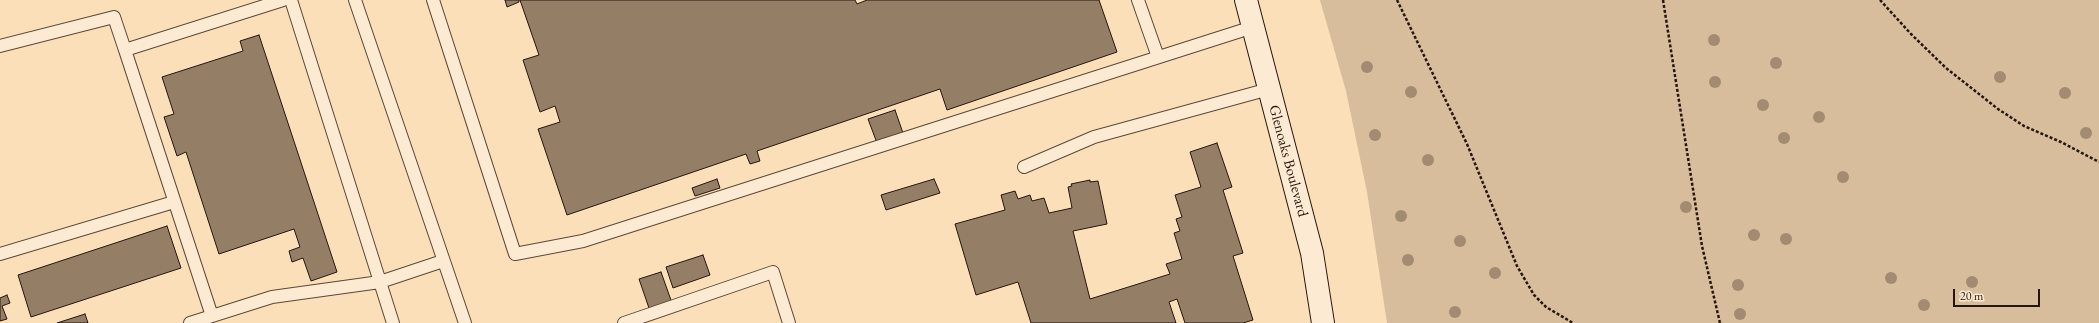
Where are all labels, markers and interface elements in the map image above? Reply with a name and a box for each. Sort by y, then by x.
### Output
street label: Glenoaks Boulevard [1264,103,1312,219]
scale bar [1955,281,2042,307]
text: 20 m [1960,288,1983,304]

